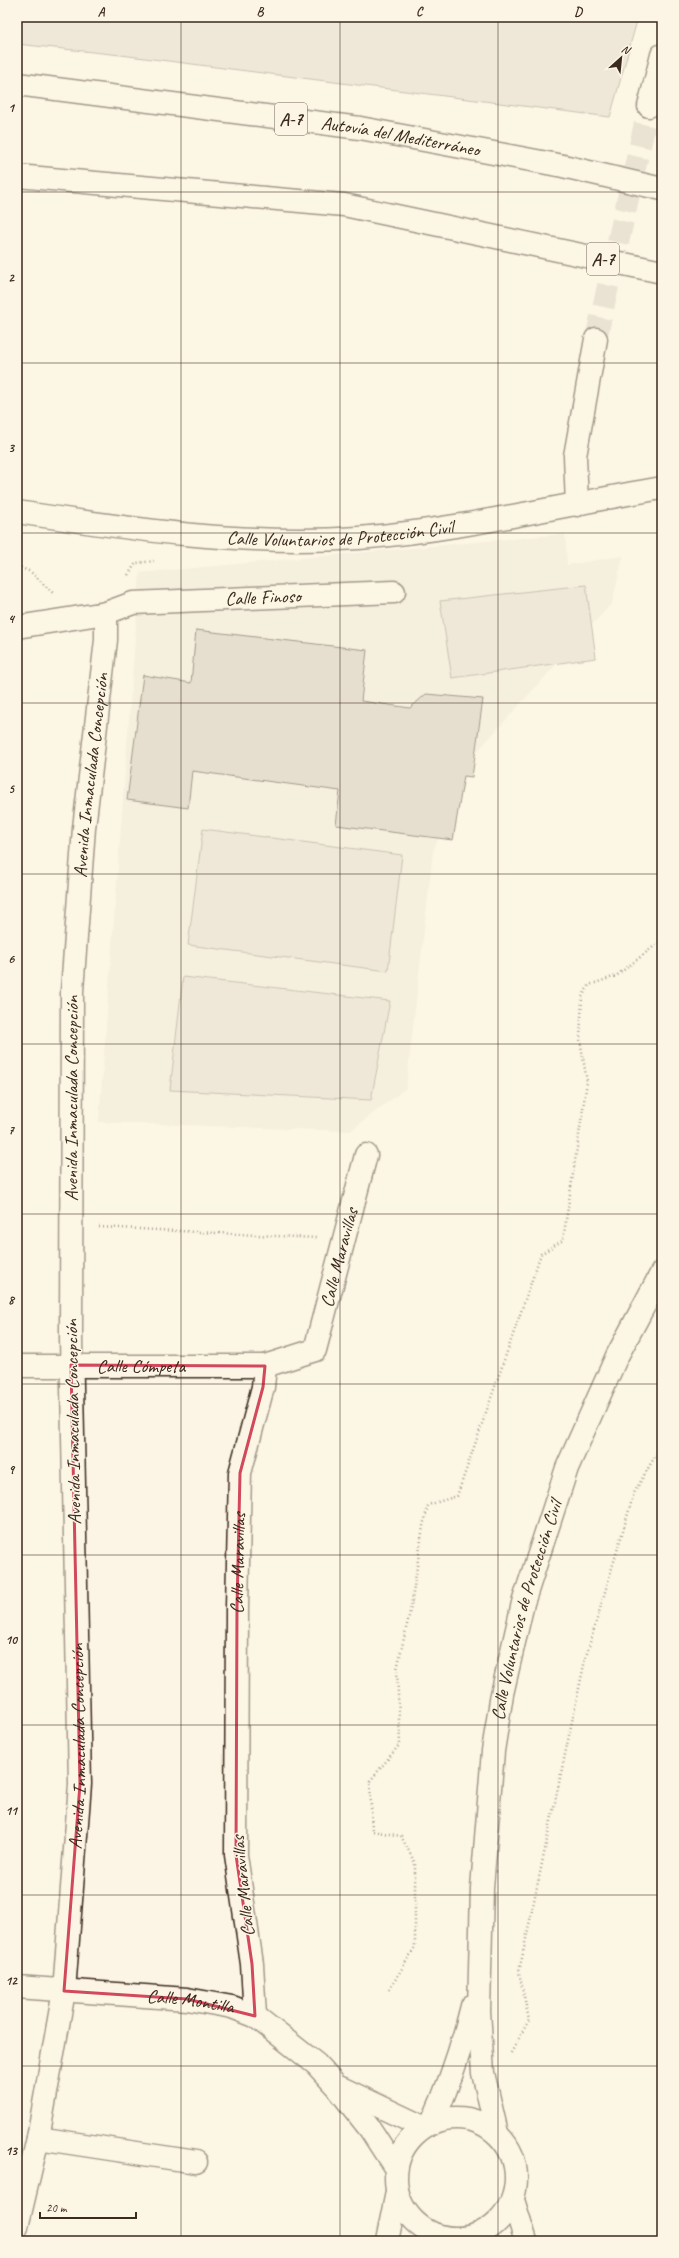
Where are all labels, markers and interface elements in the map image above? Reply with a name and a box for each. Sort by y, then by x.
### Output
text: A [98,4,106,20]
text: B [257,4,265,20]
text: C [416,4,424,20]
text: D [574,4,583,20]
north arrow [601,38,641,78]
text: N [619,41,634,58]
text: 1 [8,100,16,116]
road number: A-7 [275,103,307,135]
street label: Autovía del Mediterráneo [320,111,484,163]
road number: A-7 [587,243,619,275]
text: 2 [8,270,15,286]
text: 3 [8,440,15,456]
street label: Calle Voluntarios de Protección Civíl [226,514,459,552]
street label: Calle Finoso [225,584,303,611]
text: 4 [8,611,16,627]
street label: Avenida Inmaculada Concepción [68,671,114,878]
text: 5 [8,781,15,797]
text: 6 [8,951,15,967]
street label: Avenida Inmaculada Concepción [59,995,84,1201]
text: 7 [8,1122,15,1138]
street label: Calle Maravillas [315,1203,364,1310]
text: 8 [8,1292,16,1308]
street label: Avenida Inmaculada Concepción [59,1319,87,1525]
street label: Calle Cómpeta [97,1354,187,1378]
text: 9 [8,1462,15,1478]
street label: Calle Voluntarios de Protección Civíl [486,1494,569,1722]
street label: Calle Maravillas [225,1510,251,1614]
text: 10 [5,1632,18,1648]
street label: Avenida Inmaculada Concepción [63,1643,92,1850]
text: 11 [5,1803,19,1819]
street label: Calle Maravillas [226,1832,260,1938]
text: 12 [5,1973,18,1989]
street label: Calle Montilla [146,1984,237,2019]
text: 13 [5,2143,18,2159]
scale bar [40,2194,136,2220]
text: 20 m [46,2200,68,2216]

